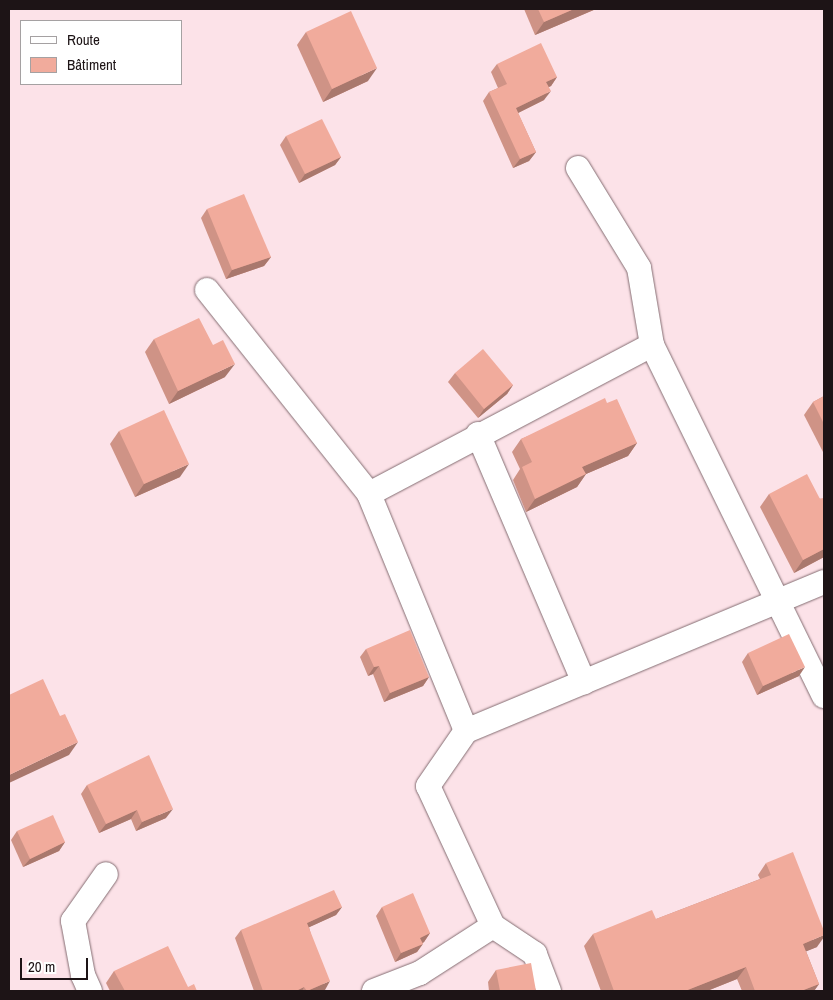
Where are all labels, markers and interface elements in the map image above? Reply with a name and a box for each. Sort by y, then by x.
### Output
legend [20,20,182,85]
text: Route [67,29,100,50]
text: Bâtiment [67,54,116,75]
scale bar [22,948,90,980]
text: 20 m [28,956,55,977]

